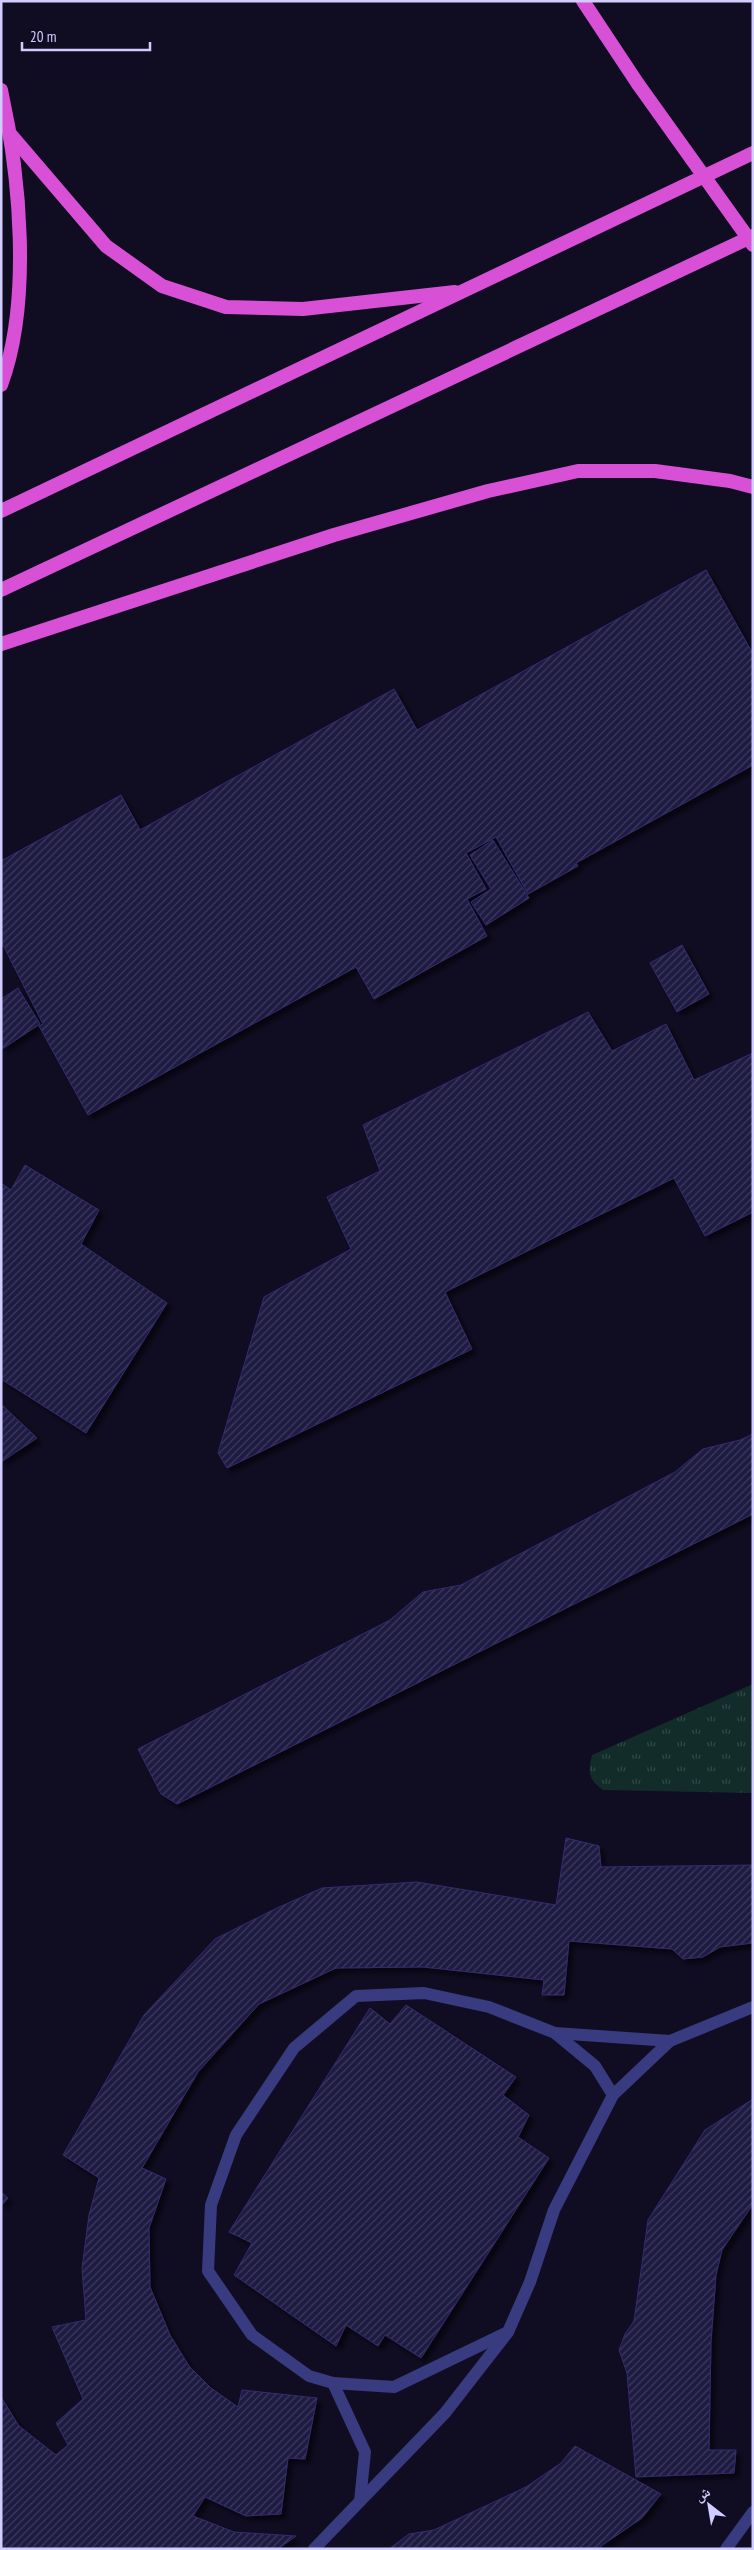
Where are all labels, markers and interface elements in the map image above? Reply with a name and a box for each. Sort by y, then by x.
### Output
scale bar [22,20,150,52]
text: 20 m [30,27,56,46]
north arrow [684,2480,734,2530]
text: ش [691,2482,713,2505]

